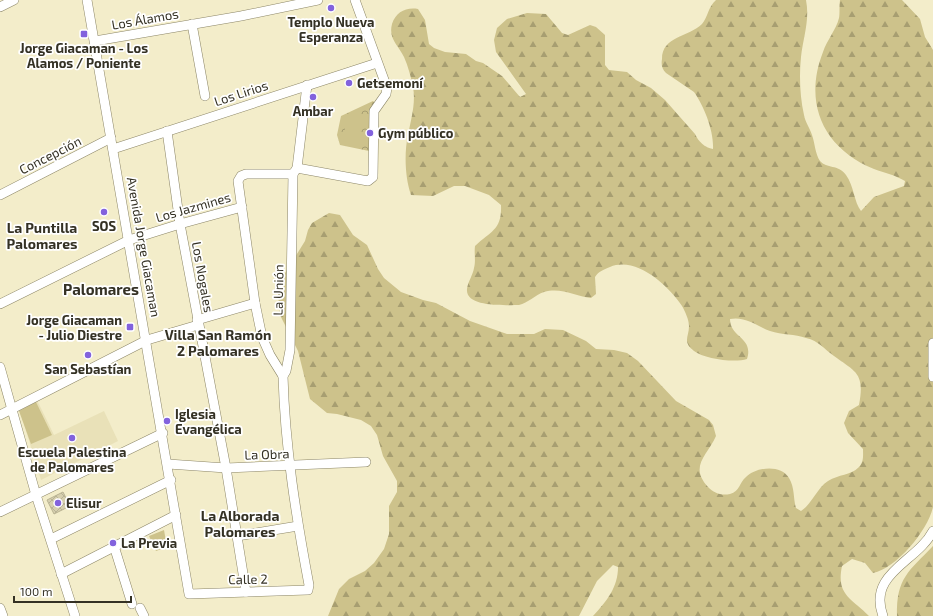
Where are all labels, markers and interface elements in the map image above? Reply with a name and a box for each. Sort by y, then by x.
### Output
marker: Templo Nueva Esperanza [326,3,336,13]
street label: Los Álamos [110,4,180,33]
place label: Templo Nueva Esperanza [288,14,374,45]
marker: Jorge Giacaman - Los Alamos / Poniente [79,29,89,39]
place label: Jorge Giacaman - Los Alamos / Poniente [20,40,148,71]
place label: Getsemoní [357,75,424,91]
street label: Los Lirios [212,77,270,109]
marker: Getsemoní [344,78,354,88]
marker: Ambar [308,92,318,102]
place label: Ambar [293,103,334,119]
place label: Gym público [378,125,454,141]
marker: Gym público [365,128,375,138]
street label: Concepción [16,133,84,177]
street label: Avenida Jorge Giacaman [124,176,164,318]
street label: Los Jazmines [154,189,232,225]
marker: SOS [99,207,109,217]
place label: SOS [92,218,116,234]
district label: La Puntilla Palomares [7,219,77,252]
street label: Los Nogales [189,240,217,314]
street label: La Unión [270,264,286,316]
district label: Palomares [63,280,139,298]
place label: Jorge Giacaman - Julio Diestre [26,312,122,343]
marker: Jorge Giacaman - Julio Diestre [125,322,135,332]
district label: Villa San Ramón 2 Palomares [165,326,271,359]
marker: San Sebastían [83,350,93,360]
place label: San Sebastían [45,361,132,377]
place label: Iglesia Evangélica [175,406,242,437]
marker: Iglesia Evangélica [162,416,172,426]
marker: Escuela Palestina de Palomares [67,433,77,443]
place label: Escuela Palestina de Palomares [18,444,126,475]
street label: La Obra [244,445,290,463]
place label: Elisur [66,495,102,511]
marker: Elisur [53,498,63,508]
district label: La Alborada Palomares [201,507,279,540]
place label: La Previa [121,535,177,551]
marker: La Previa [108,538,118,548]
street label: Calle 2 [228,571,268,587]
scale bar [14,578,131,604]
text: 100 m [20,584,52,598]

